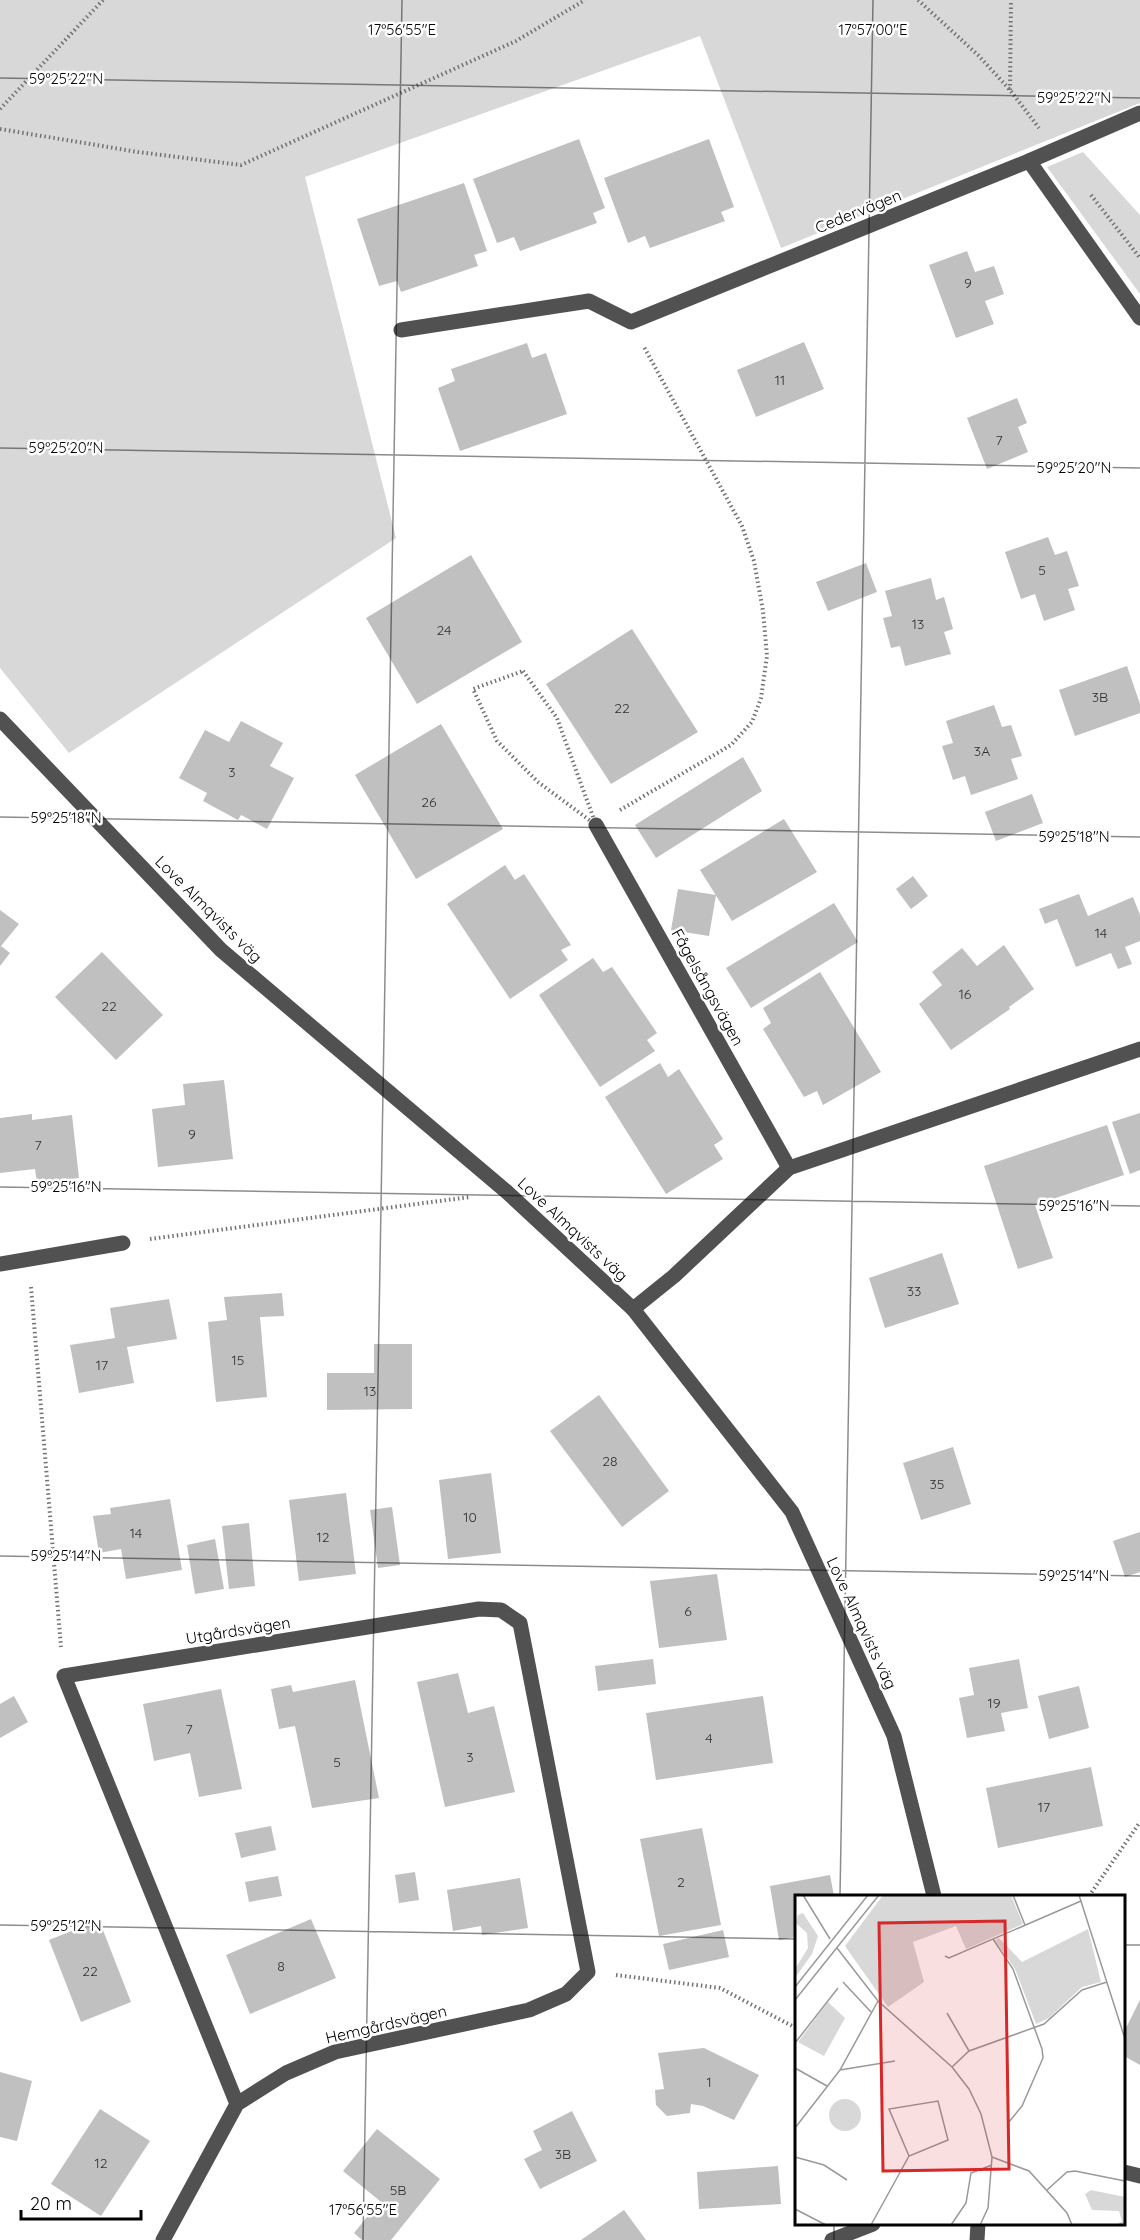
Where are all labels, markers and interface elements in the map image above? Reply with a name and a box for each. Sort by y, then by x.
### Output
text: 17°56'55"E [368,20,436,39]
text: 17°57'00"E [838,20,908,39]
text: 59°25'22"N [29,69,103,88]
text: 59°25'22"N [1037,88,1111,107]
street label: Cedervägen [812,185,904,237]
house number: 9 [964,274,972,292]
house number: 11 [775,371,785,389]
house number: 7 [995,431,1003,449]
text: 59°25'20"N [29,438,103,457]
text: 59°25'20"N [1037,458,1111,477]
house number: 5 [1038,561,1046,579]
house number: 13 [912,615,924,633]
house number: 24 [437,621,451,639]
house number: 3B [1092,688,1108,706]
house number: 22 [614,699,630,717]
house number: 3A [974,742,990,760]
house number: 3 [228,763,236,781]
house number: 26 [421,793,437,811]
text: 59°25'18"N [30,808,102,827]
text: 59°25'18"N [1038,827,1110,846]
street label: Love Almqvists väg [151,851,267,967]
house number: 14 [1095,924,1107,942]
street label: Fågelsångsvägen [668,925,748,1049]
house number: 16 [959,985,972,1003]
house number: 22 [101,997,117,1015]
house number: 9 [188,1125,196,1143]
house number: 7 [34,1136,42,1154]
street label: Love Almqvists väg [514,1173,632,1285]
text: 59°25'16"N [30,1177,102,1196]
text: 59°25'16"N [1038,1196,1110,1215]
house number: 33 [907,1282,921,1300]
house number: 15 [232,1351,244,1369]
house number: 17 [96,1356,108,1374]
house number: 13 [364,1382,376,1400]
house number: 28 [602,1452,618,1470]
house number: 35 [930,1475,944,1493]
house number: 10 [463,1508,477,1526]
house number: 14 [130,1524,142,1542]
house number: 12 [317,1528,330,1546]
text: 59°25'14"N [31,1546,101,1565]
street label: Love Almqvists väg [823,1554,901,1692]
text: 59°25'14"N [1039,1566,1109,1585]
house number: 6 [684,1602,692,1620]
street label: Utgårdsvägen [184,1612,292,1648]
house number: 19 [988,1694,1001,1712]
house number: 7 [185,1720,193,1738]
house number: 4 [705,1729,713,1747]
house number: 3 [466,1748,474,1766]
house number: 5 [333,1753,341,1771]
house number: 17 [1038,1798,1050,1816]
house number: 2 [677,1873,685,1891]
inset map [795,1895,1125,2225]
text: 59°25'12"N [30,1916,102,1935]
house number: 8 [277,1957,285,1975]
house number: 22 [82,1962,98,1980]
street label: Hemgårdsvägen [323,2000,449,2048]
house number: 1 [706,2073,712,2091]
house number: 3B [555,2145,571,2163]
house number: 12 [95,2154,108,2172]
house number: 5B [390,2181,406,2199]
scale bar [21,2183,141,2221]
text: 20 m [30,2192,72,2215]
text: 17°56'55"E [329,2200,397,2219]

